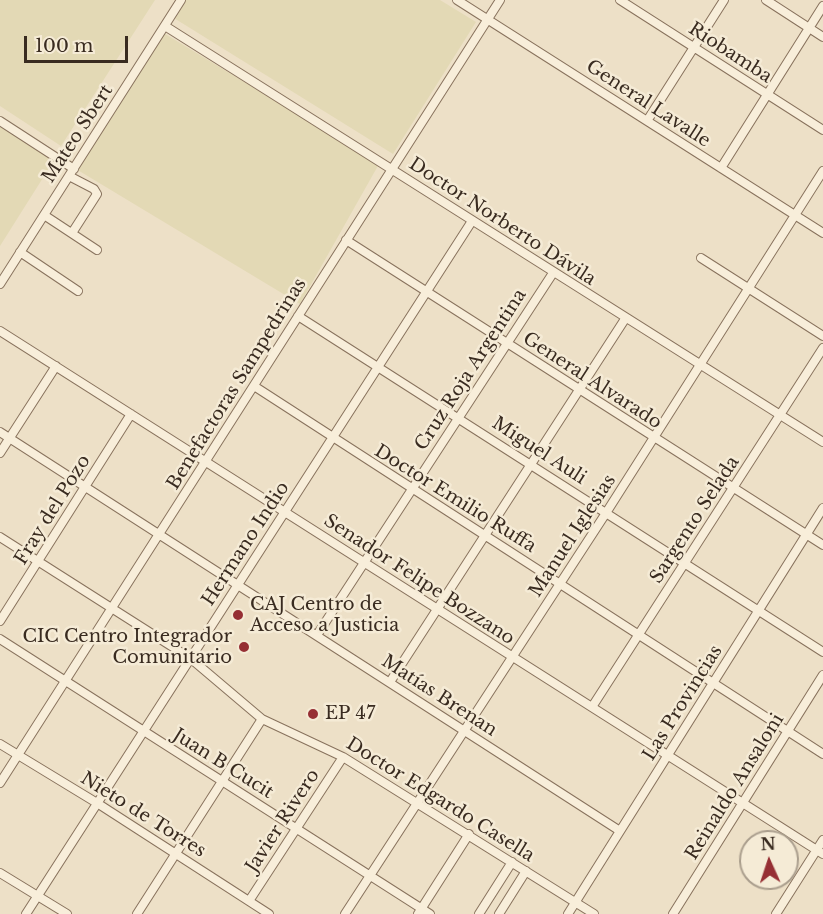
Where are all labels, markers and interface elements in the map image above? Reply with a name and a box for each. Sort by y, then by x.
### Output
street label: Riobamba [684,18,776,88]
scale bar [27,24,130,62]
text: 100 m [35,35,93,57]
street label: General Lavalle [582,56,714,152]
street label: Mateo Sbert [38,81,118,187]
street label: Doctor Norberto Dávila [405,153,599,291]
street label: Benefactoras Sampedrinas [163,274,311,494]
street label: Cruz Roja Argentina [411,285,531,455]
street label: General Alvarado [519,328,665,434]
street label: Miguel Auli [488,413,590,489]
street label: Doctor Emilio Ruffa [370,440,540,558]
street label: Fray del Pozo [11,451,95,569]
street label: Sargento Selada [646,452,744,588]
street label: Manuel Iglesias [525,471,621,601]
street label: Hermano Indio [198,478,294,610]
street label: Senador Felipe Bozzano [320,510,518,650]
place label: CAJ Centro de Acceso a Justicia [250,594,399,636]
marker: CAJ Centro de Acceso a Justicia [231,608,245,622]
place label: CIC Centro Integrador Comunitario [23,626,232,668]
marker: CIC Centro Integrador Comunitario [237,640,251,654]
street label: Las Provincias [639,641,727,765]
street label: Matías Brenan [377,651,501,741]
place label: EP 47 [325,703,375,725]
marker: EP 47 [306,707,320,721]
street label: Reinaldo Ansaloni [681,710,789,864]
street label: Juan B Cucit [169,725,277,803]
street label: Doctor Edgardo Casella [342,733,538,867]
street label: Javier Rivero [242,765,324,877]
street label: Nieto de Torres [76,768,210,862]
north arrow [739,830,799,890]
text: N [760,834,776,854]

